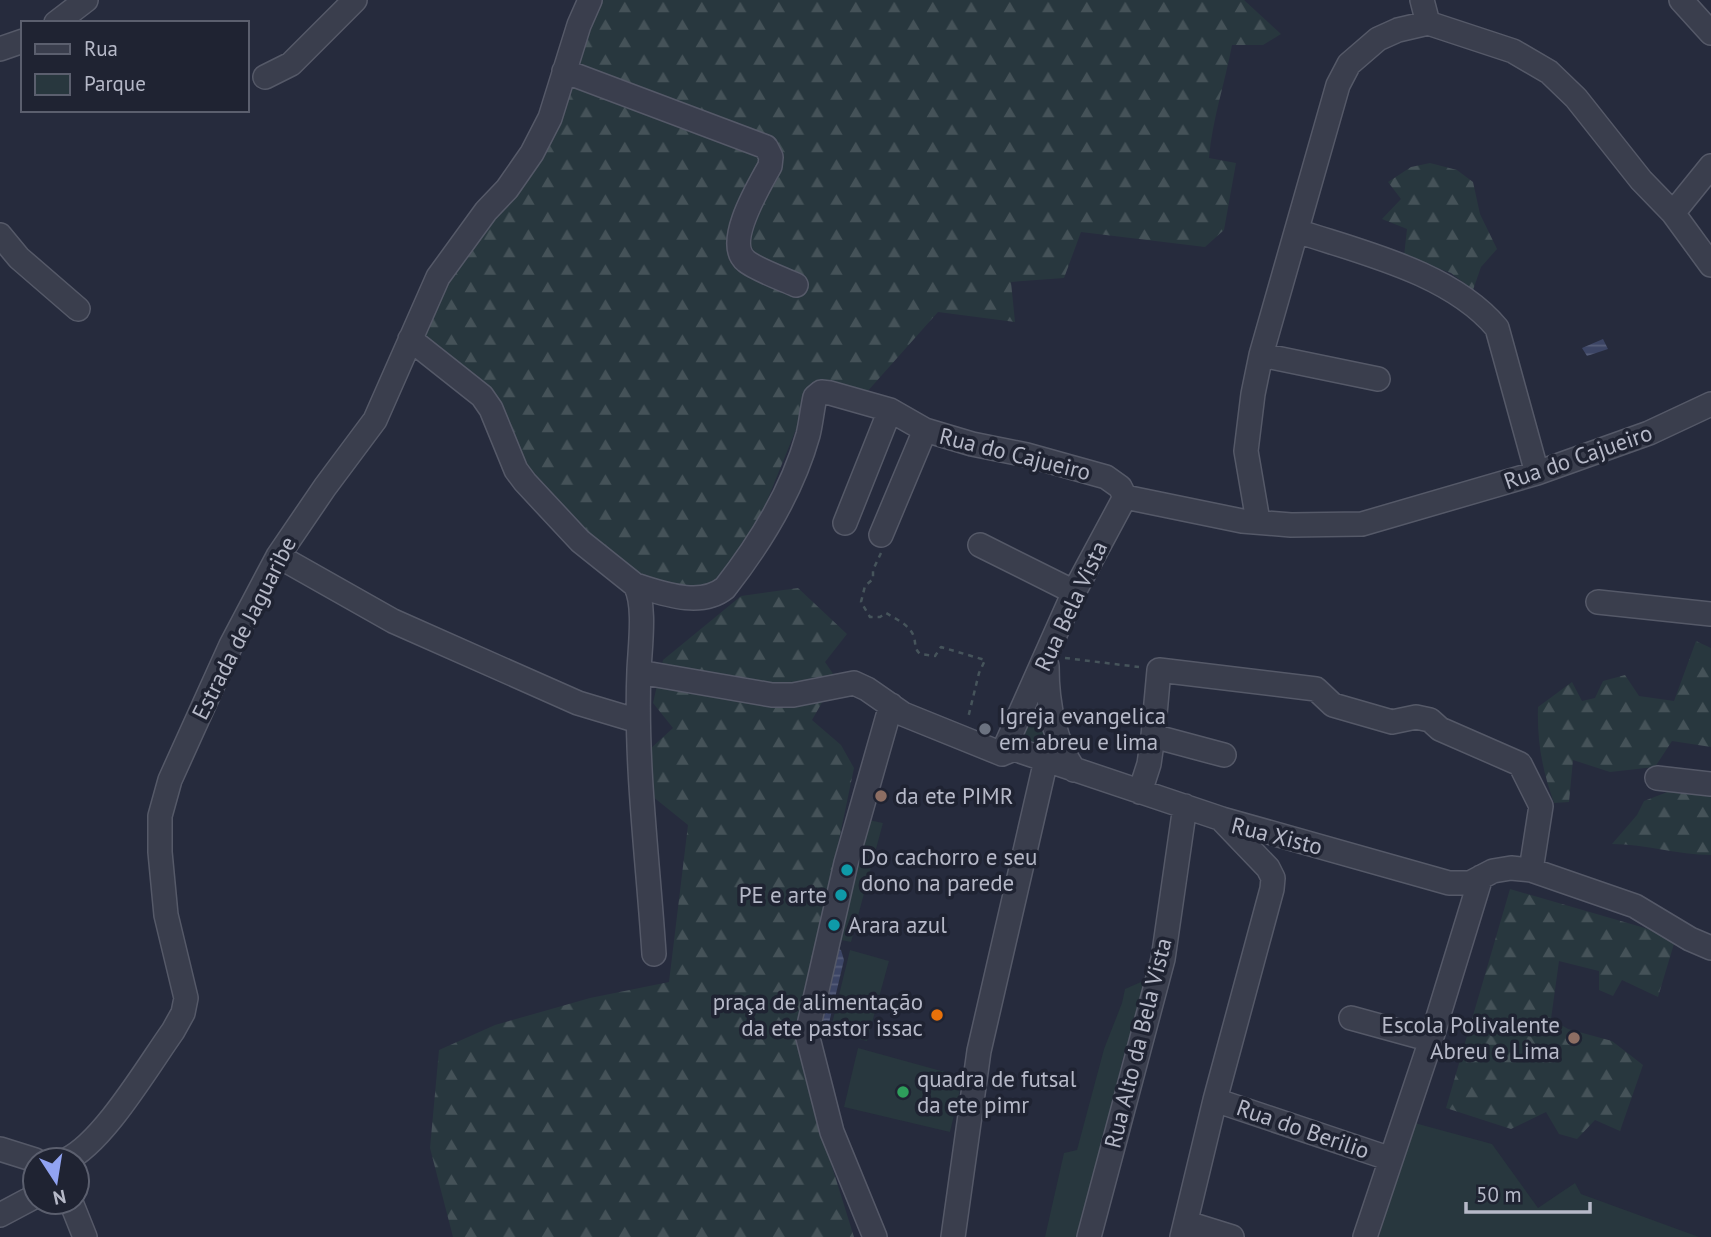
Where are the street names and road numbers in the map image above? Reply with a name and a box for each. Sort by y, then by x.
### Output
street label: Rua do Cajueiro [1500,418,1656,495]
street label: Rua do Cajueiro [936,421,1094,486]
street label: Estrada de Jaguaribe [185,531,302,724]
street label: Rua Bela Vista [1028,536,1113,675]
street label: Rua Xisto [1229,810,1326,861]
street label: Rua Alto da Bela Vista [1097,935,1178,1151]
street label: Rua do Berilio [1233,1092,1373,1165]

